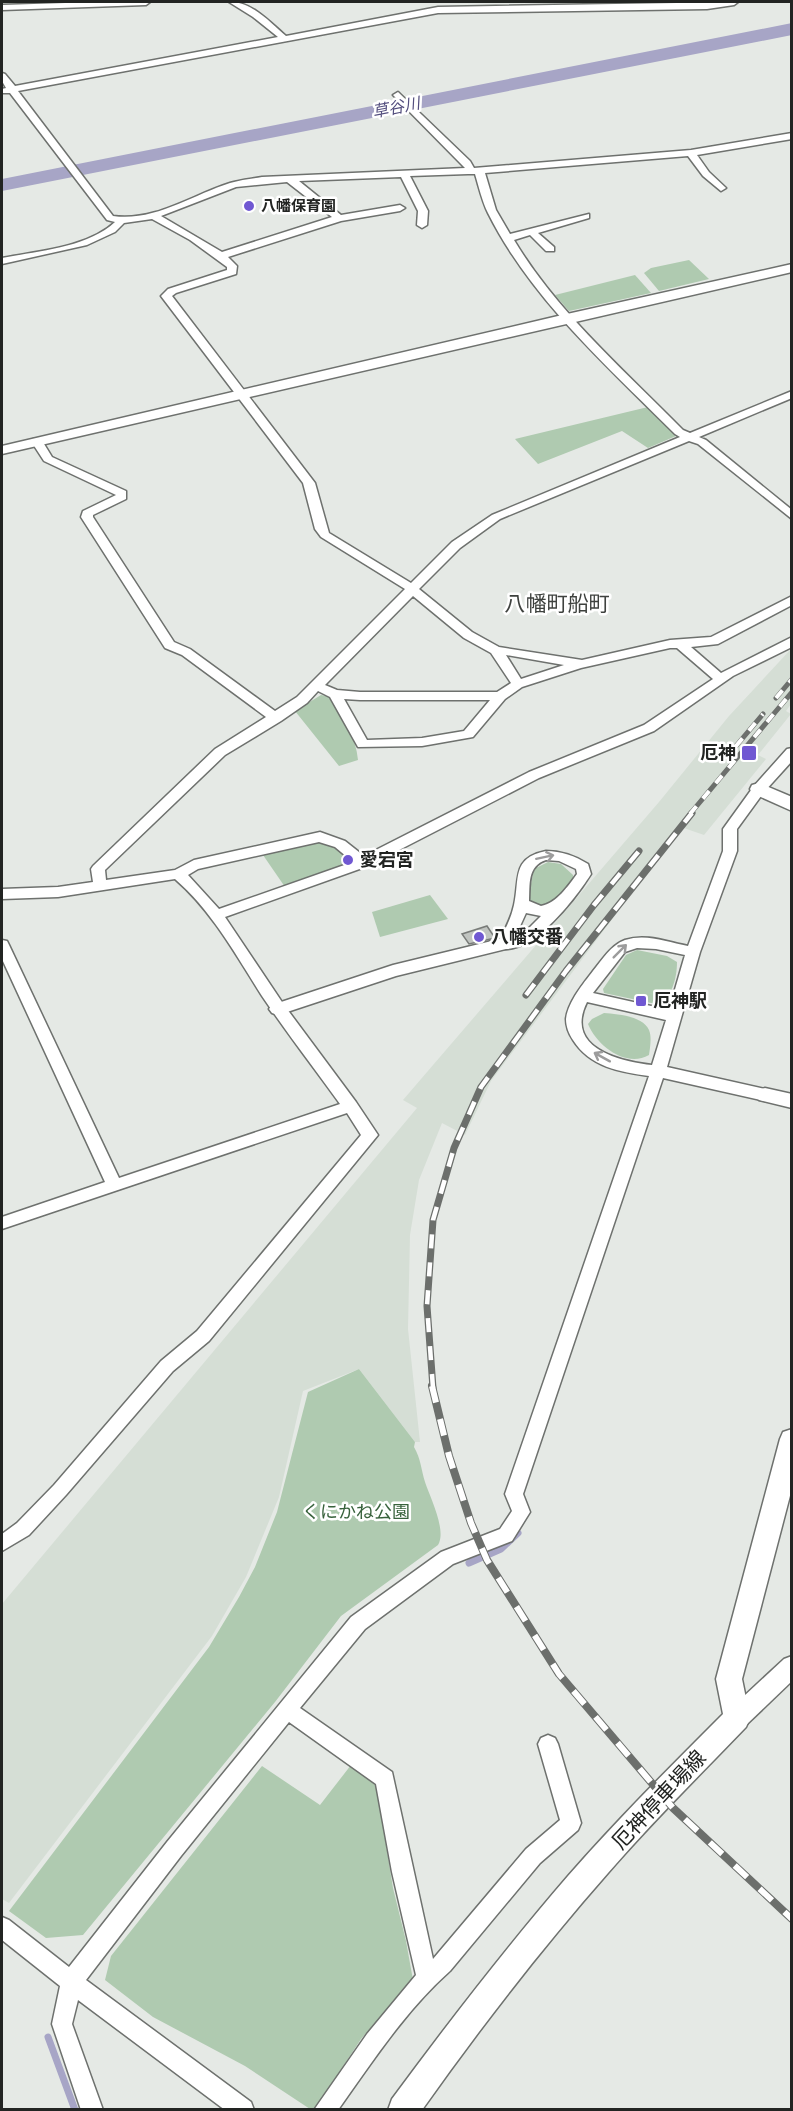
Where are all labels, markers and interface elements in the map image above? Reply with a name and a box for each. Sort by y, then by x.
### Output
water label: 草谷川 [371,93,423,121]
place label: 八幡保育園 [261,197,336,214]
marker: 八幡保育園 [242,199,256,213]
district label: 八幡町船町 [505,591,610,616]
place label: 厄神 [700,742,736,763]
marker: 厄神 [740,744,758,762]
place label: 愛宕宮 [360,849,414,870]
one-way arrow [535,851,554,863]
marker: 愛宕宮 [341,853,355,867]
place label: 八幡交番 [491,926,563,947]
marker: 八幡交番 [472,930,486,944]
one-way arrow [612,943,627,958]
place label: 厄神駅 [653,990,707,1011]
marker: 厄神駅 [634,994,648,1008]
one-way arrow [594,1051,611,1063]
park label: くにかね公園 [302,1501,410,1522]
street label: 厄神停車場線 [607,1745,711,1854]

